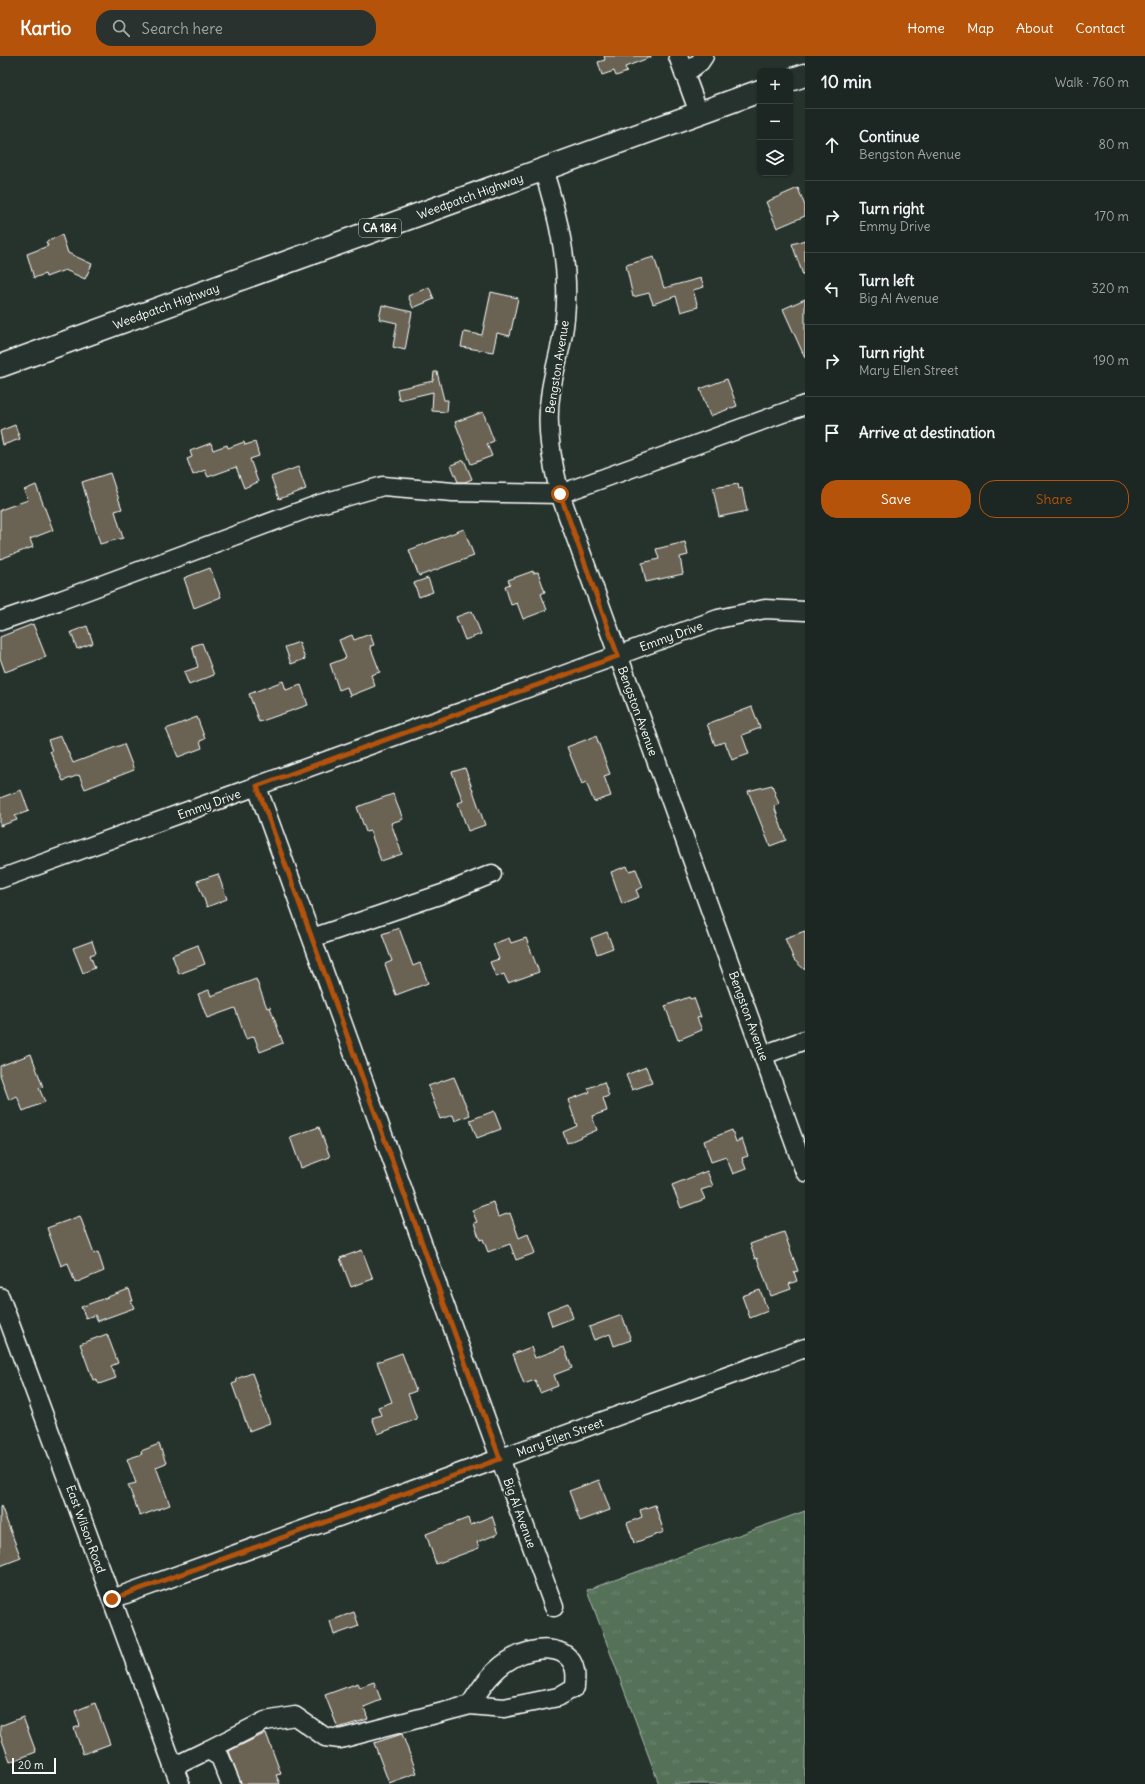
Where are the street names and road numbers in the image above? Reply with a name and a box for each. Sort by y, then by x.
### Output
street label: Weedpatch Highway [415,170,525,222]
road number: CA 184 [359,219,401,237]
street label: Weedpatch Highway [111,280,221,332]
street label: Bengston Avenue [542,319,572,415]
street label: Emmy Drive [637,618,705,654]
street label: Bengston Avenue [615,664,661,758]
street label: Emmy Drive [175,786,243,822]
street label: Bengston Avenue [726,969,772,1063]
street label: Mary Ellen Street [514,1414,606,1460]
street label: Big Al Avenue [500,1476,540,1550]
street label: East Wilson Road [63,1483,109,1575]

